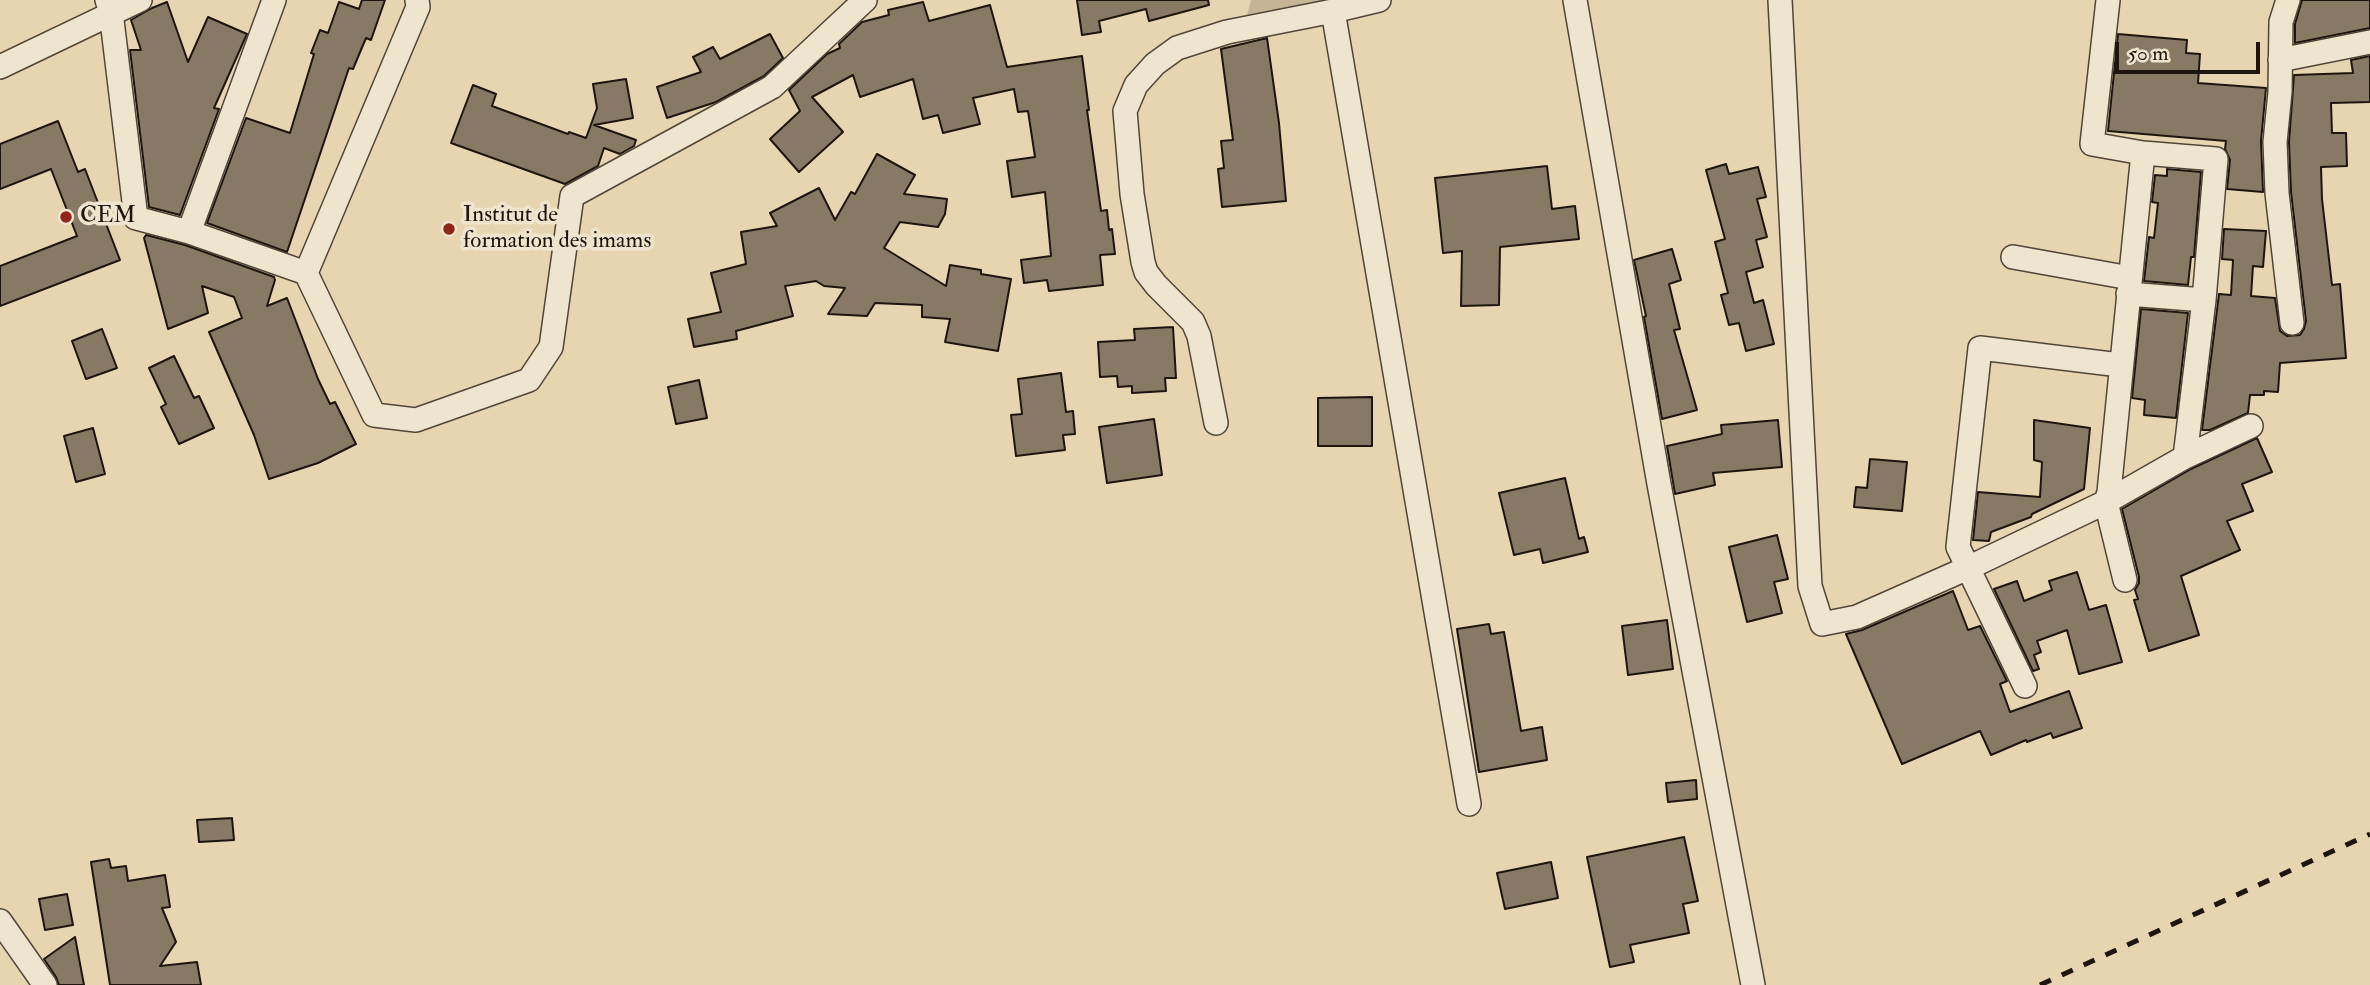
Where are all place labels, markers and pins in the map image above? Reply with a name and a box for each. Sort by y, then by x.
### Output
place label: Institut de formation des imams [463,202,651,256]
place label: CEM [80,203,136,231]
marker: CEM [58,209,74,225]
marker: Institut de formation des imams [441,221,457,237]

